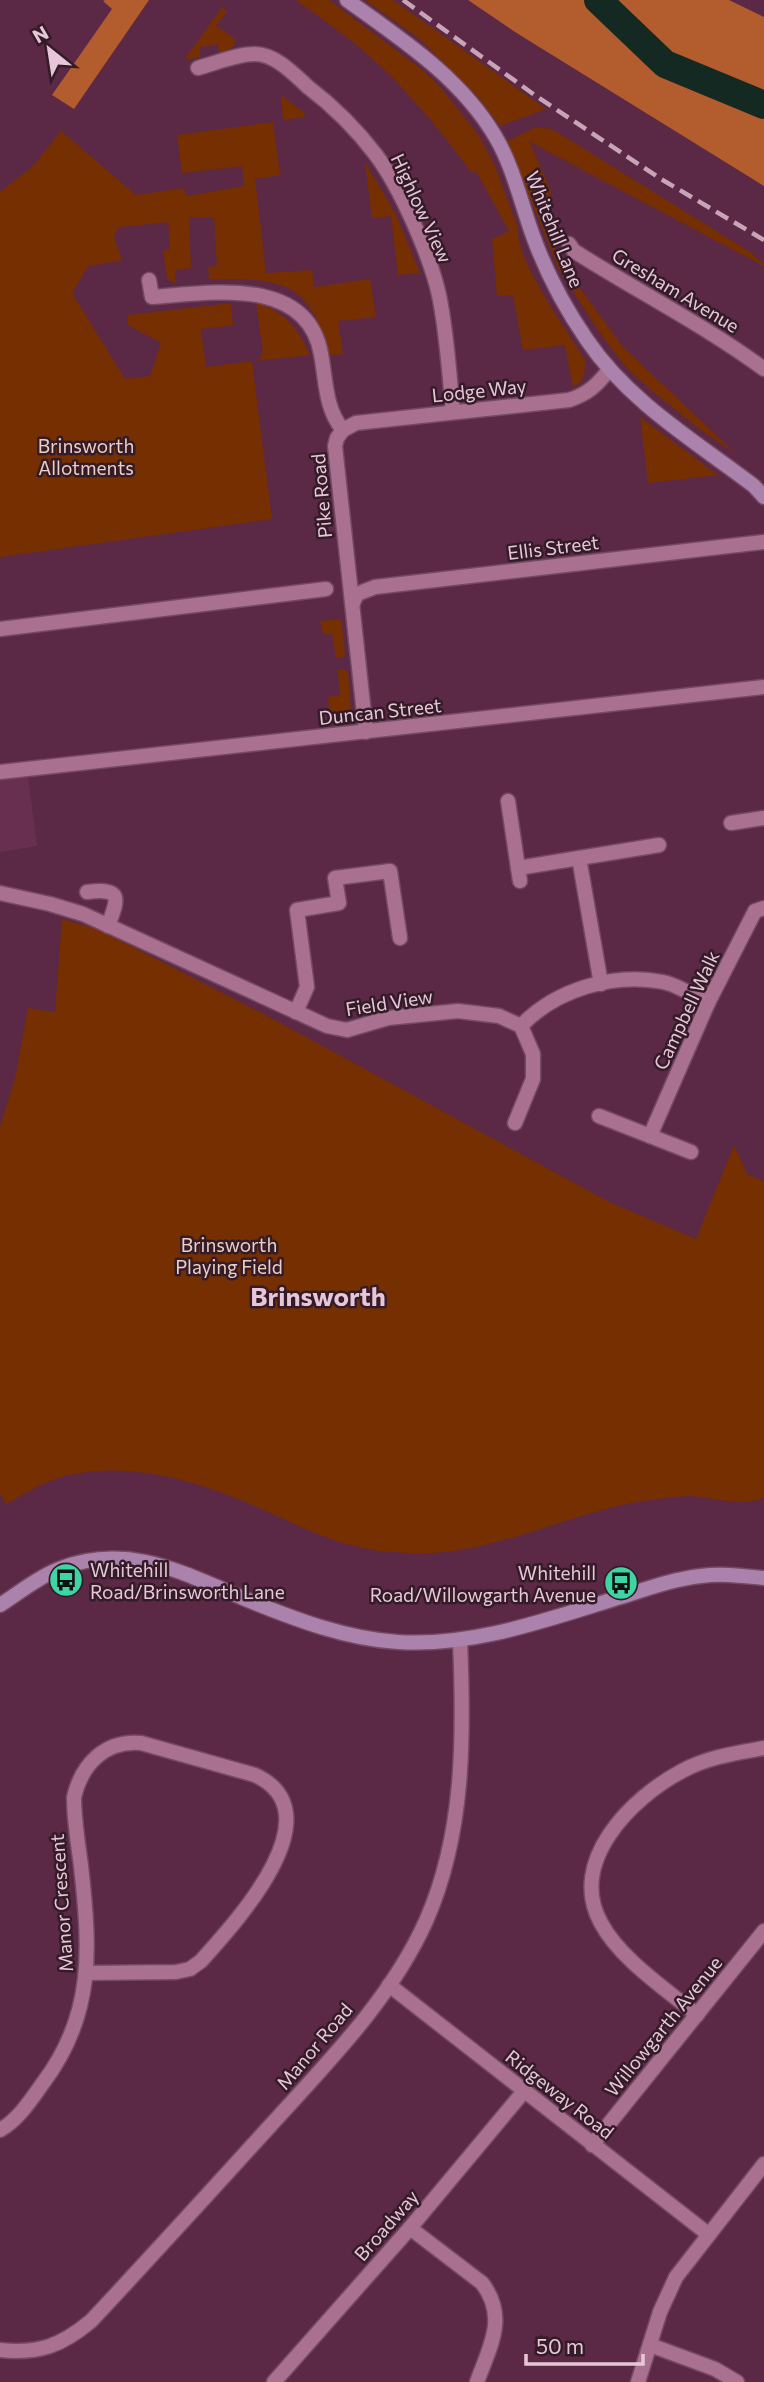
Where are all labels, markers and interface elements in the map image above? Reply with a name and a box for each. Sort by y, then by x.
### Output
north arrow [14,14,84,84]
text: N [28,20,52,47]
street label: Highlow View [387,150,457,266]
street label: Whitehill Lane [521,167,589,291]
street label: Gresham Avenue [608,243,744,337]
street label: Lodge Way [431,374,528,406]
park label: Brinsworth Allotments [38,434,134,479]
street label: Pike Road [306,453,336,539]
street label: Ellis Street [506,530,600,564]
street label: Duncan Street [318,693,443,729]
street label: Campbell Walk [648,947,724,1073]
street label: Field View [344,984,434,1020]
park label: Brinsworth Playing Field [175,1233,283,1278]
district label: Brinsworth [250,1280,386,1311]
place label: Whitehill Road/Brinsworth Lane [90,1558,285,1603]
bus stop icon: Whitehill Road/Brinsworth Lane [47,1561,85,1599]
place label: Whitehill Road/Willowgarth Avenue [370,1561,596,1606]
bus stop icon: Whitehill Road/Willowgarth Avenue [602,1564,640,1602]
street label: Manor Crescent [45,1833,77,1973]
street label: Willowgarth Avenue [599,1951,727,2101]
street label: Manor Road [271,1998,357,2094]
street label: Ridgeway Road [501,2045,619,2143]
street label: Broadway [349,2185,423,2265]
scale bar [526,2322,643,2366]
text: 50 m [536,2333,584,2358]

